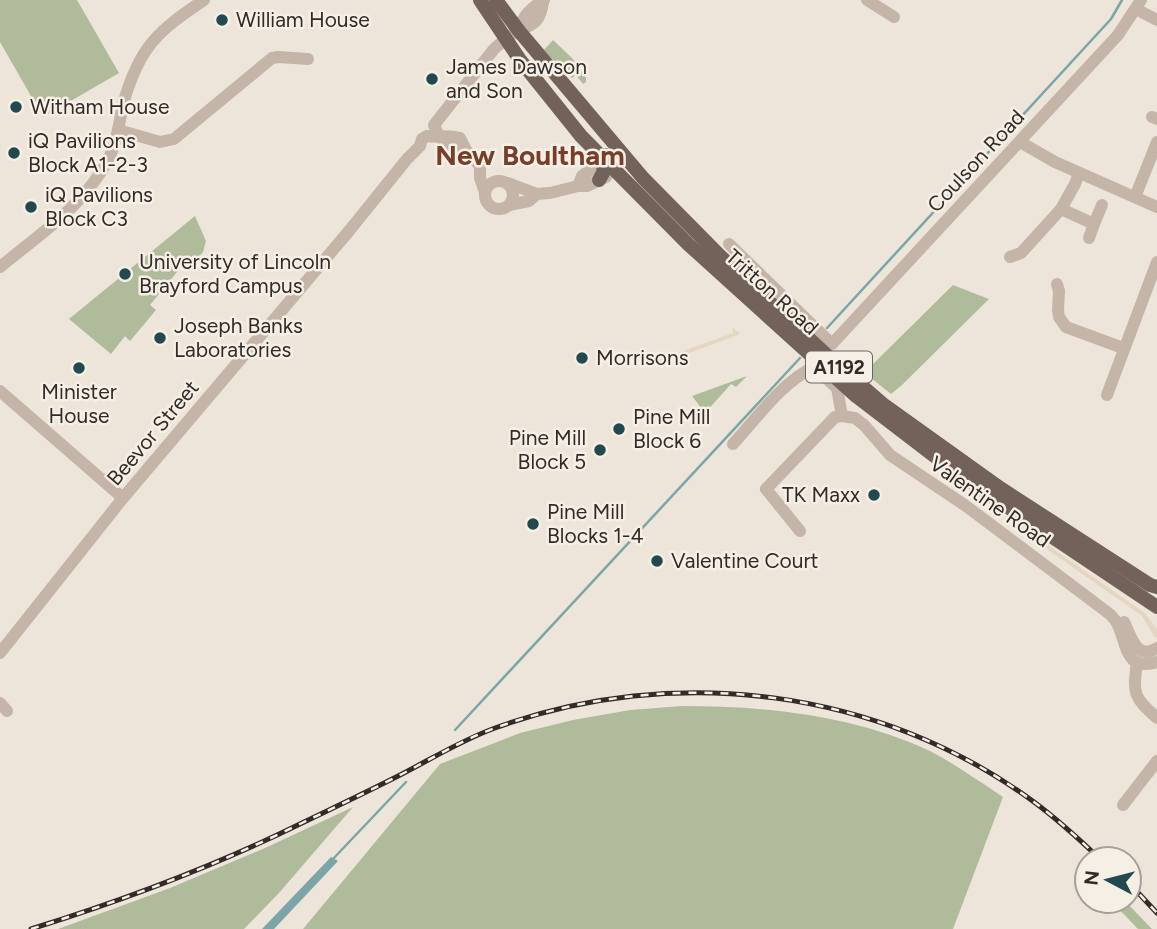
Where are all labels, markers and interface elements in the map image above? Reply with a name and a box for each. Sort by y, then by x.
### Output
place label: William House [236,7,370,32]
marker: William House [214,12,230,28]
place label: James Dawson and Son [446,54,587,103]
marker: James Dawson and Son [424,71,440,87]
place label: Witham House [30,94,169,119]
marker: Witham House [8,99,24,115]
street label: Coulson Road [922,104,1029,217]
place label: iQ Pavilions Block A1-2-3 [28,128,148,177]
district label: New Boultham [435,138,625,172]
marker: iQ Pavilions Block A1-2-3 [6,145,22,161]
place label: iQ Pavilions Block C3 [45,182,153,231]
marker: iQ Pavilions Block C3 [23,199,39,215]
street label: Tritton Road [721,244,824,340]
place label: University of Lincoln Brayford Campus [139,249,331,298]
marker: University of Lincoln Brayford Campus [117,266,133,282]
place label: Joseph Banks Laboratories [174,313,303,362]
marker: Joseph Banks Laboratories [152,330,168,346]
place label: Morrisons [596,345,688,370]
marker: Morrisons [574,350,590,366]
road number: A1192 [806,352,872,382]
marker: Minister House [71,360,87,376]
street label: Beevor Street [101,375,204,490]
place label: Minister House [41,379,117,428]
place label: Pine Mill Block 6 [633,404,710,453]
marker: Pine Mill Block 6 [611,421,627,437]
place label: Pine Mill Block 5 [509,425,586,474]
marker: Pine Mill Block 5 [592,442,608,458]
street label: Valentine Road [925,451,1056,552]
place label: TK Maxx [782,482,860,507]
marker: TK Maxx [866,487,882,503]
place label: Pine Mill Blocks 1-4 [547,499,644,548]
marker: Pine Mill Blocks 1-4 [525,516,541,532]
place label: Valentine Court [671,548,819,573]
marker: Valentine Court [649,553,665,569]
north arrow [1073,845,1143,915]
text: N [1079,869,1104,887]

